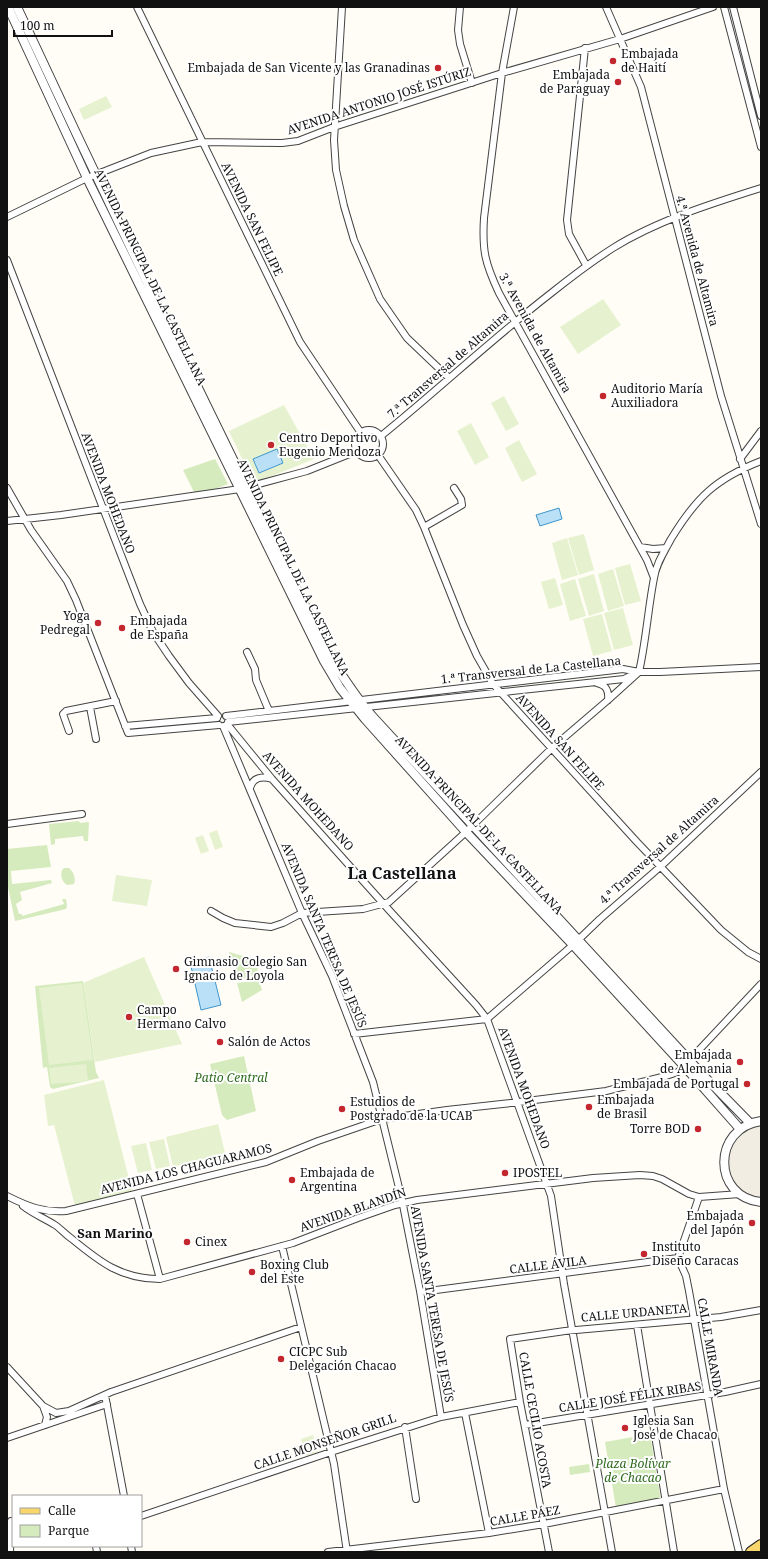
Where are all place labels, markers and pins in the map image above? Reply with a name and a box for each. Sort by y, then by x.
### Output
place label: Embajada de Haití [621,45,679,76]
marker: Embajada de Haití [608,56,618,66]
place label: Embajada de San Vicente y las Granadinas [187,59,430,76]
marker: Embajada de San Vicente y las Granadinas [433,63,443,73]
place label: Embajada de Paraguay [540,66,610,97]
marker: Embajada de Paraguay [613,77,623,87]
place label: Auditorio María Auxiliadora [611,380,703,411]
marker: Auditorio María Auxiliadora [598,391,608,401]
place label: Centro Deportivo Eugenio Mendoza [279,429,381,460]
marker: Centro Deportivo Eugenio Mendoza [266,440,276,450]
place label: Yoga Pedregal [40,607,90,638]
place label: Embajada de España [130,612,189,643]
marker: Yoga Pedregal [93,618,103,628]
marker: Embajada de España [117,623,127,633]
place label: Gimnasio Colegio San Ignacio de Loyola [184,953,308,984]
marker: Gimnasio Colegio San Ignacio de Loyola [171,964,181,974]
place label: Campo Hermano Calvo [137,1001,226,1032]
marker: Campo Hermano Calvo [124,1012,134,1022]
place label: Salón de Actos [228,1033,310,1050]
marker: Salón de Actos [215,1037,225,1047]
place label: Embajada de Alemania [660,1046,732,1077]
marker: Embajada de Alemania [735,1057,745,1067]
place label: Embajada de Portugal [613,1075,739,1092]
marker: Embajada de Portugal [742,1079,752,1089]
place label: Embajada de Brasil [597,1091,655,1122]
place label: Estudios de Postgrado de la UCAB [350,1093,473,1124]
marker: Embajada de Brasil [584,1102,594,1112]
marker: Estudios de Postgrado de la UCAB [337,1104,347,1114]
place label: Torre BOD [630,1120,690,1137]
marker: Torre BOD [693,1124,703,1134]
place label: Embajada de Argentina [300,1164,374,1195]
place label: IPOSTEL [513,1164,562,1181]
marker: IPOSTEL [500,1168,510,1178]
marker: Embajada de Argentina [287,1175,297,1185]
place label: Embajada del Japón [687,1207,744,1238]
marker: Embajada del Japón [747,1218,757,1228]
place label: Cinex [195,1233,227,1250]
marker: Cinex [182,1237,192,1247]
place label: Instituto Diseño Caracas [652,1238,739,1269]
marker: Instituto Diseño Caracas [639,1249,649,1259]
place label: Boxing Club del Este [260,1256,329,1287]
marker: Boxing Club del Este [247,1267,257,1277]
place label: CICPC Sub Delegación Chacao [289,1343,396,1374]
marker: CICPC Sub Delegación Chacao [276,1354,286,1364]
place label: Iglesia San José de Chacao [632,1412,717,1443]
marker: Iglesia San José de Chacao [620,1423,630,1433]

